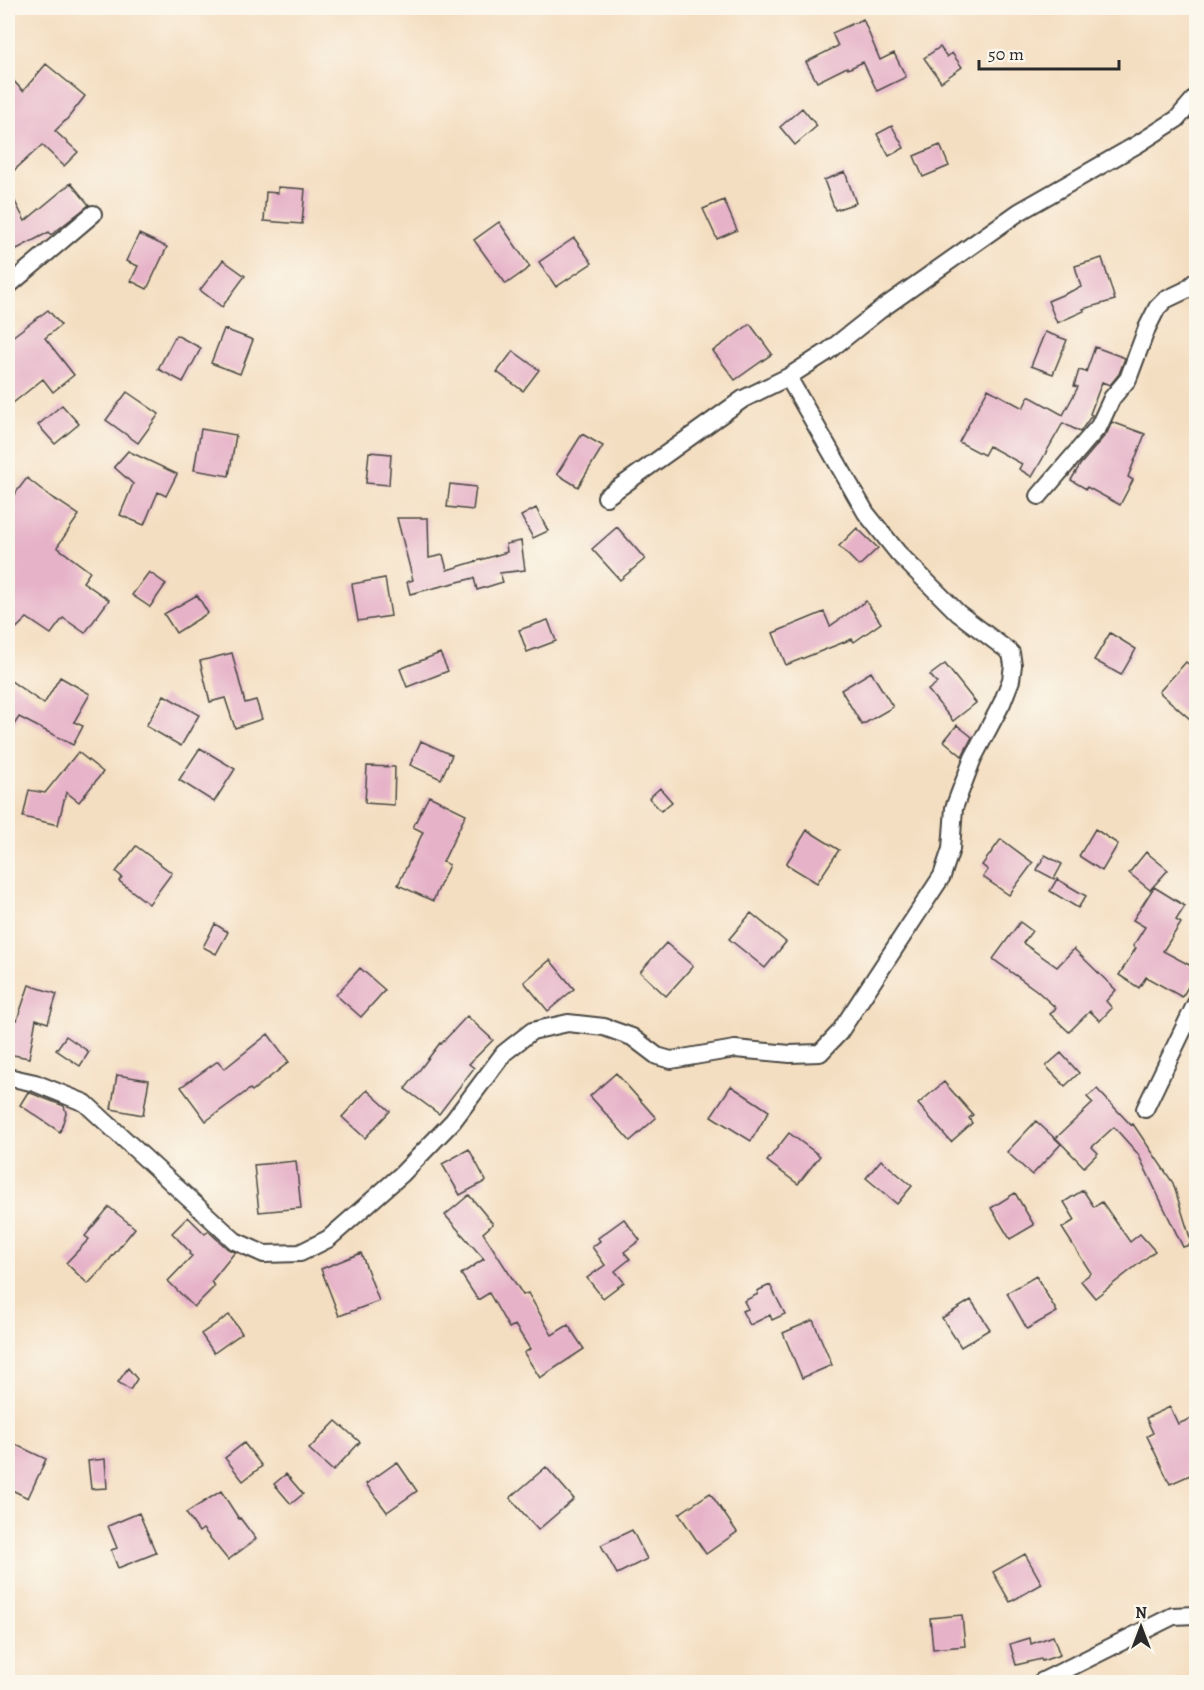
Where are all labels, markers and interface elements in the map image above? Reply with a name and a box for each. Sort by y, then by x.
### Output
scale bar [979,33,1118,71]
text: 50 m [988,42,1024,66]
north arrow [1111,1597,1171,1657]
text: N [1135,1602,1147,1624]

